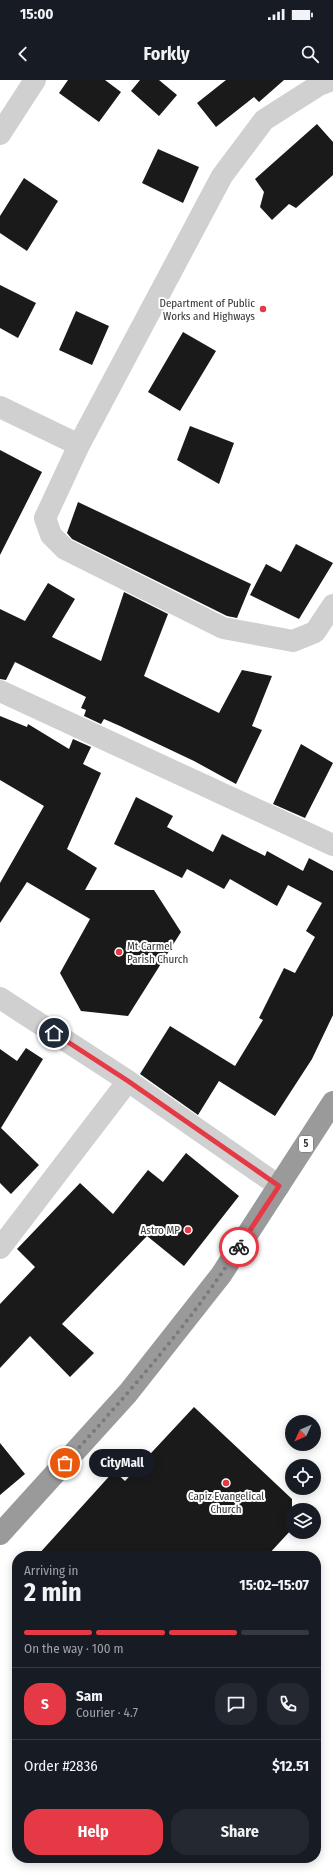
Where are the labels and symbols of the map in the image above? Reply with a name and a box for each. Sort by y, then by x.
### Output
place label: Department of Public Works and Highways [160,297,255,323]
marker: Department of Public Works and Highways [258,304,268,314]
place label: Mt Carmel Parish Church [127,940,188,966]
marker: Mt Carmel Parish Church [114,947,124,957]
pin [37,1016,71,1050]
road number: 5 [299,1136,313,1152]
place label: Astro MP [140,1224,180,1237]
marker: Astro MP [183,1225,193,1235]
courier [219,1227,259,1267]
north arrow [285,1415,321,1451]
pin [48,1446,82,1480]
callout: CityMall [89,1449,155,1477]
marker: Capiz Evangelical Church [221,1478,231,1488]
place label: Capiz Evangelical Church [188,1490,264,1516]

